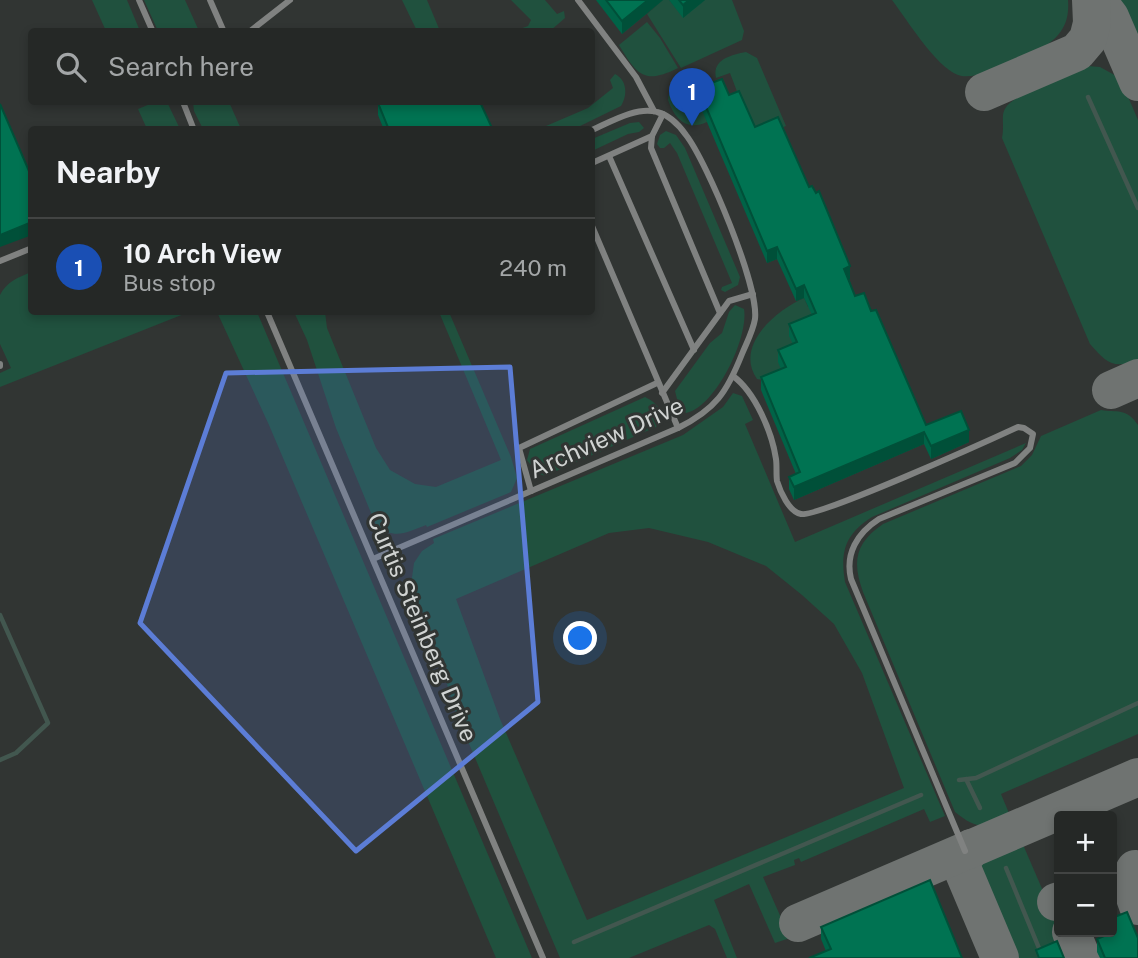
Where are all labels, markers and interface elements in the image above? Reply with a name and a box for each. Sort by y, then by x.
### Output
search box [28,28,595,105]
icon: search [52,48,90,86]
text: Search here [108,51,254,82]
pin: 1 [669,68,715,126]
text: Nearby [56,154,160,190]
text: 10 Arch View [123,238,282,269]
text: 1 [74,254,84,281]
text: 240 m [499,254,567,281]
text: Bus stop [123,269,216,296]
street label: Archview Drive [525,390,687,484]
street label: Curtis Steinberg Drive [362,508,484,746]
your location [563,621,597,655]
map controls [1054,811,1117,937]
button: + [1054,811,1117,874]
button: − [1054,874,1117,937]

